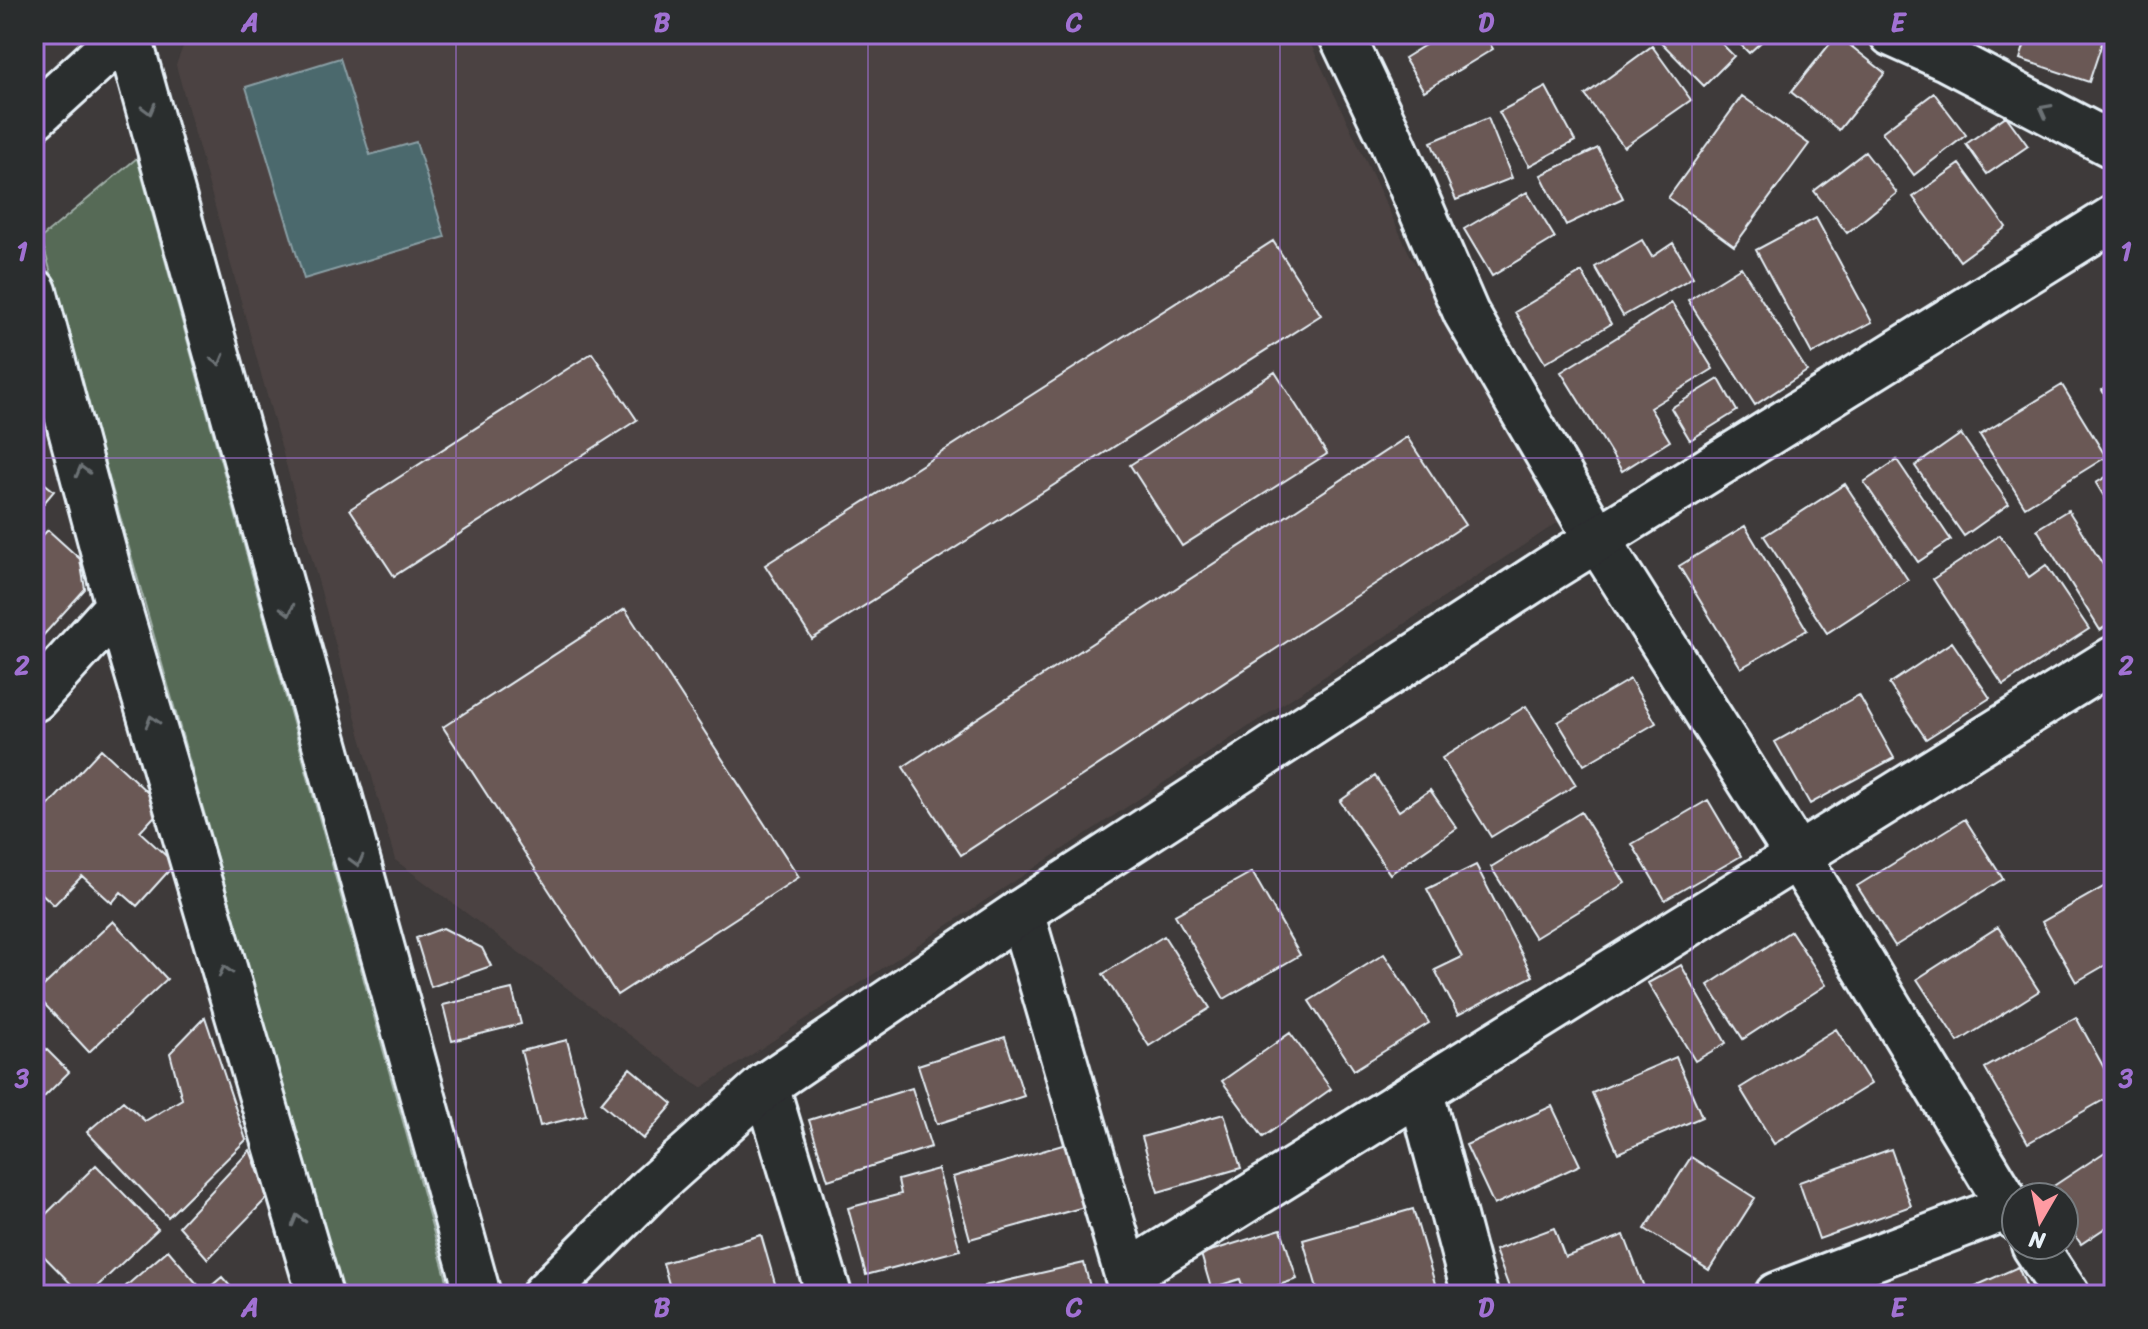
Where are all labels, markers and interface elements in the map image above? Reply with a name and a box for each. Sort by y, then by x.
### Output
text: A [240,0,259,45]
text: B [654,0,671,45]
text: C [1065,0,1083,45]
text: D [1478,0,1494,45]
text: E [1891,0,1908,45]
one-way arrow [140,102,156,116]
one-way arrow [2039,104,2053,119]
text: 1 [16,228,28,274]
text: 1 [2120,228,2132,274]
one-way arrow [209,352,226,366]
one-way arrow [75,464,91,478]
one-way arrow [278,603,295,617]
text: 2 [13,642,30,688]
text: 2 [2117,642,2134,688]
one-way arrow [145,715,161,729]
one-way arrow [348,853,364,867]
one-way arrow [218,964,234,978]
text: 3 [14,1055,30,1101]
text: 3 [2118,1055,2134,1101]
north arrow [2000,1181,2080,1261]
one-way arrow [291,1214,307,1228]
text: N [2026,1220,2049,1261]
text: A [240,1284,259,1329]
text: B [654,1284,671,1329]
text: C [1065,1284,1083,1329]
text: D [1478,1284,1494,1329]
text: E [1891,1284,1908,1329]

